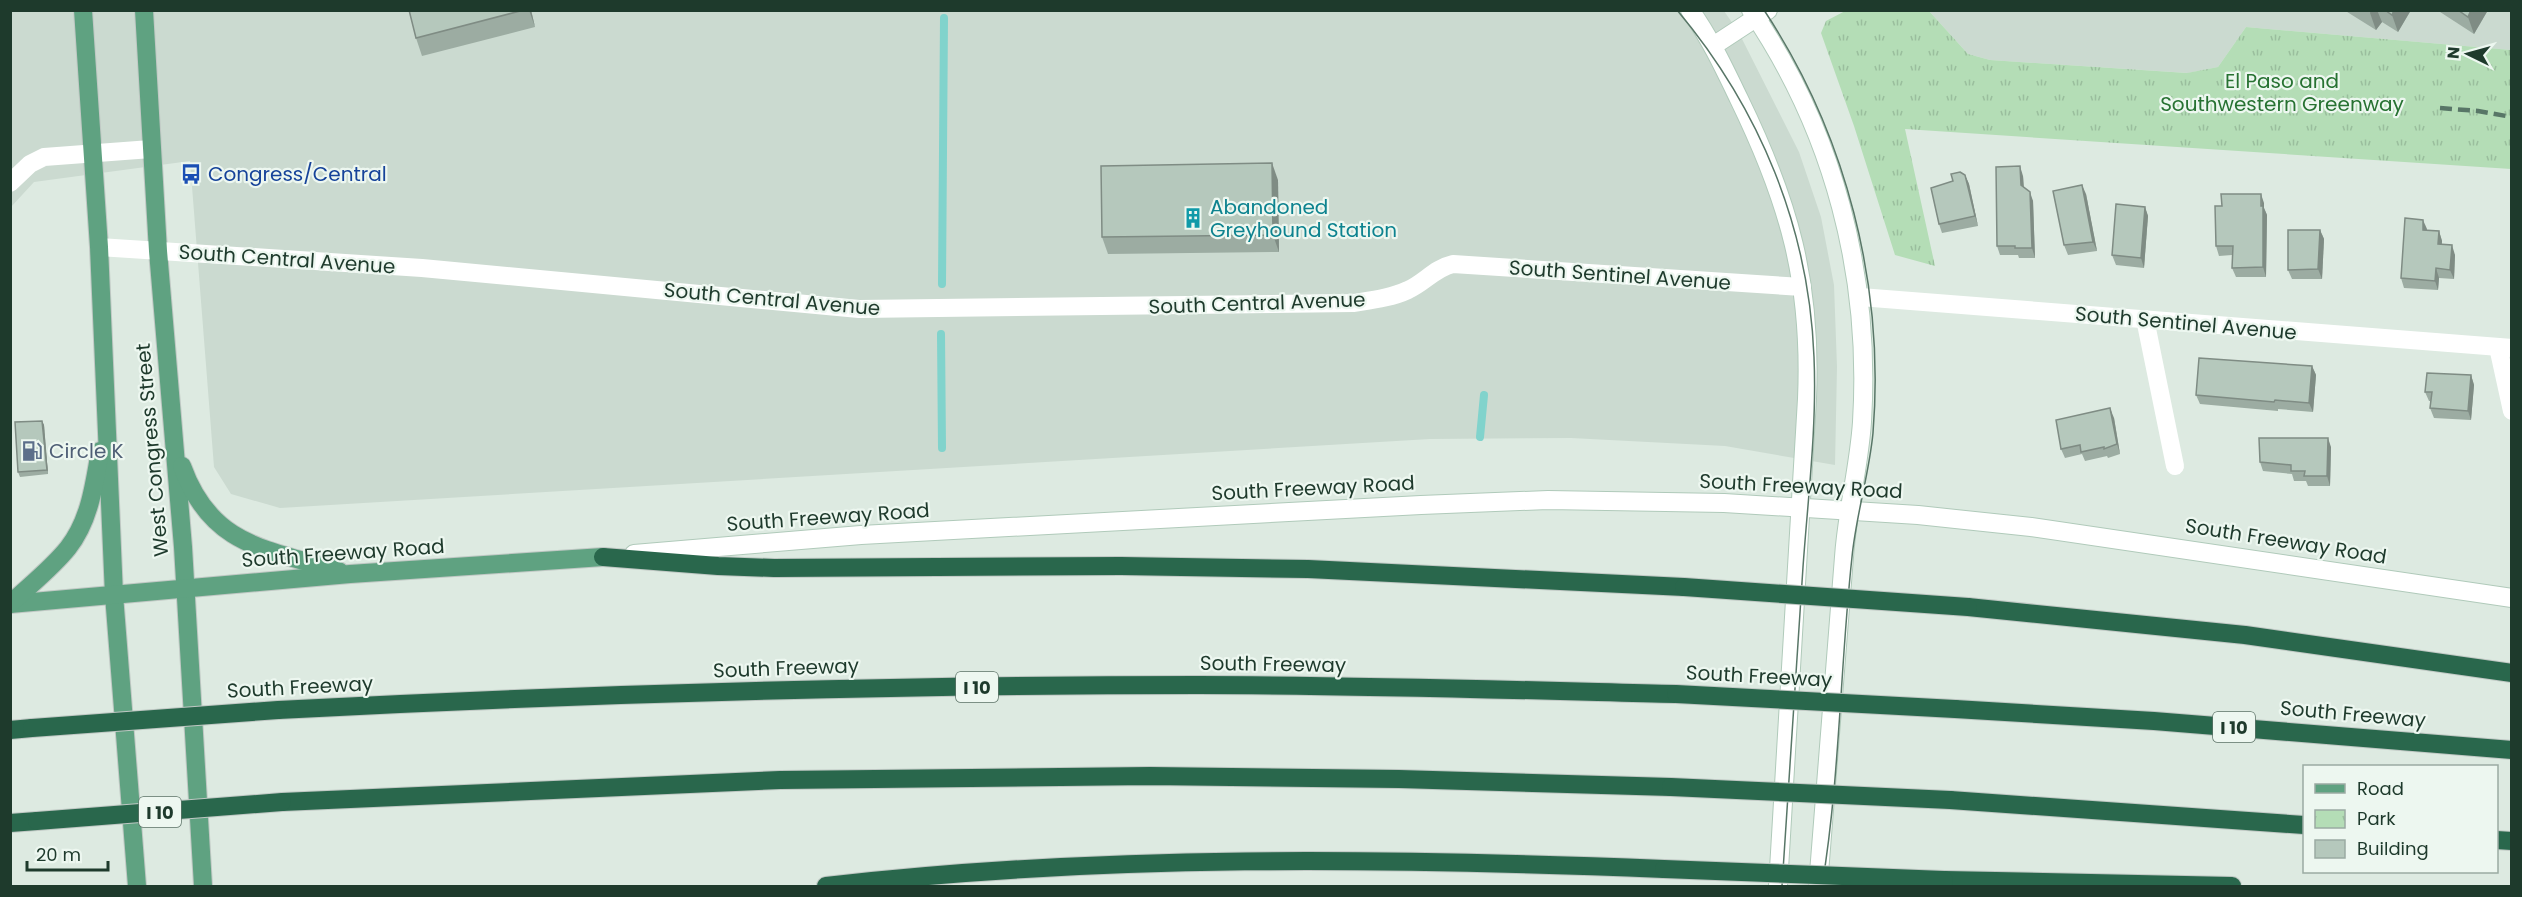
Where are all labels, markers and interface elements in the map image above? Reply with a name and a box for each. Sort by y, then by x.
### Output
north arrow [2438,24,2498,84]
text: N [2442,46,2466,60]
park label: El Paso and Southwestern Greenway [2160,67,2404,118]
place label: Congress/Central [208,160,387,188]
bus stop icon: Congress/Central [179,162,203,186]
place label: Abandoned Greyhound Station [1210,193,1397,244]
building icon: Abandoned Greyhound Station [1181,206,1205,230]
street label: South Central Avenue [178,237,396,281]
street label: South Sentinel Avenue [1508,253,1732,297]
street label: South Central Avenue [663,276,881,322]
street label: South Central Avenue [1148,285,1366,321]
street label: South Sentinel Avenue [2074,299,2298,347]
street label: West Congress Street [129,342,175,558]
place label: Circle K [49,437,124,465]
fuel station icon: Circle K [20,439,44,463]
street label: South Freeway Road [1699,467,1903,505]
street label: South Freeway Road [1211,469,1415,507]
street label: South Freeway Road [725,496,931,538]
street label: South Freeway Road [2183,511,2389,571]
street label: South Freeway Road [240,532,446,574]
street label: South Freeway [1200,649,1346,679]
street label: South Freeway [712,651,860,685]
street label: South Freeway [1685,658,1833,694]
street label: South Freeway [226,669,374,705]
road number: I 10 [956,672,998,702]
street label: South Freeway [2279,694,2427,734]
road number: I 10 [2213,712,2255,742]
legend [2303,765,2498,873]
text: Road [2357,776,2404,801]
road number: I 10 [139,797,181,827]
text: Park [2357,806,2396,831]
scale bar [27,834,108,872]
text: Building [2357,836,2429,861]
text: 20 m [36,842,81,867]

